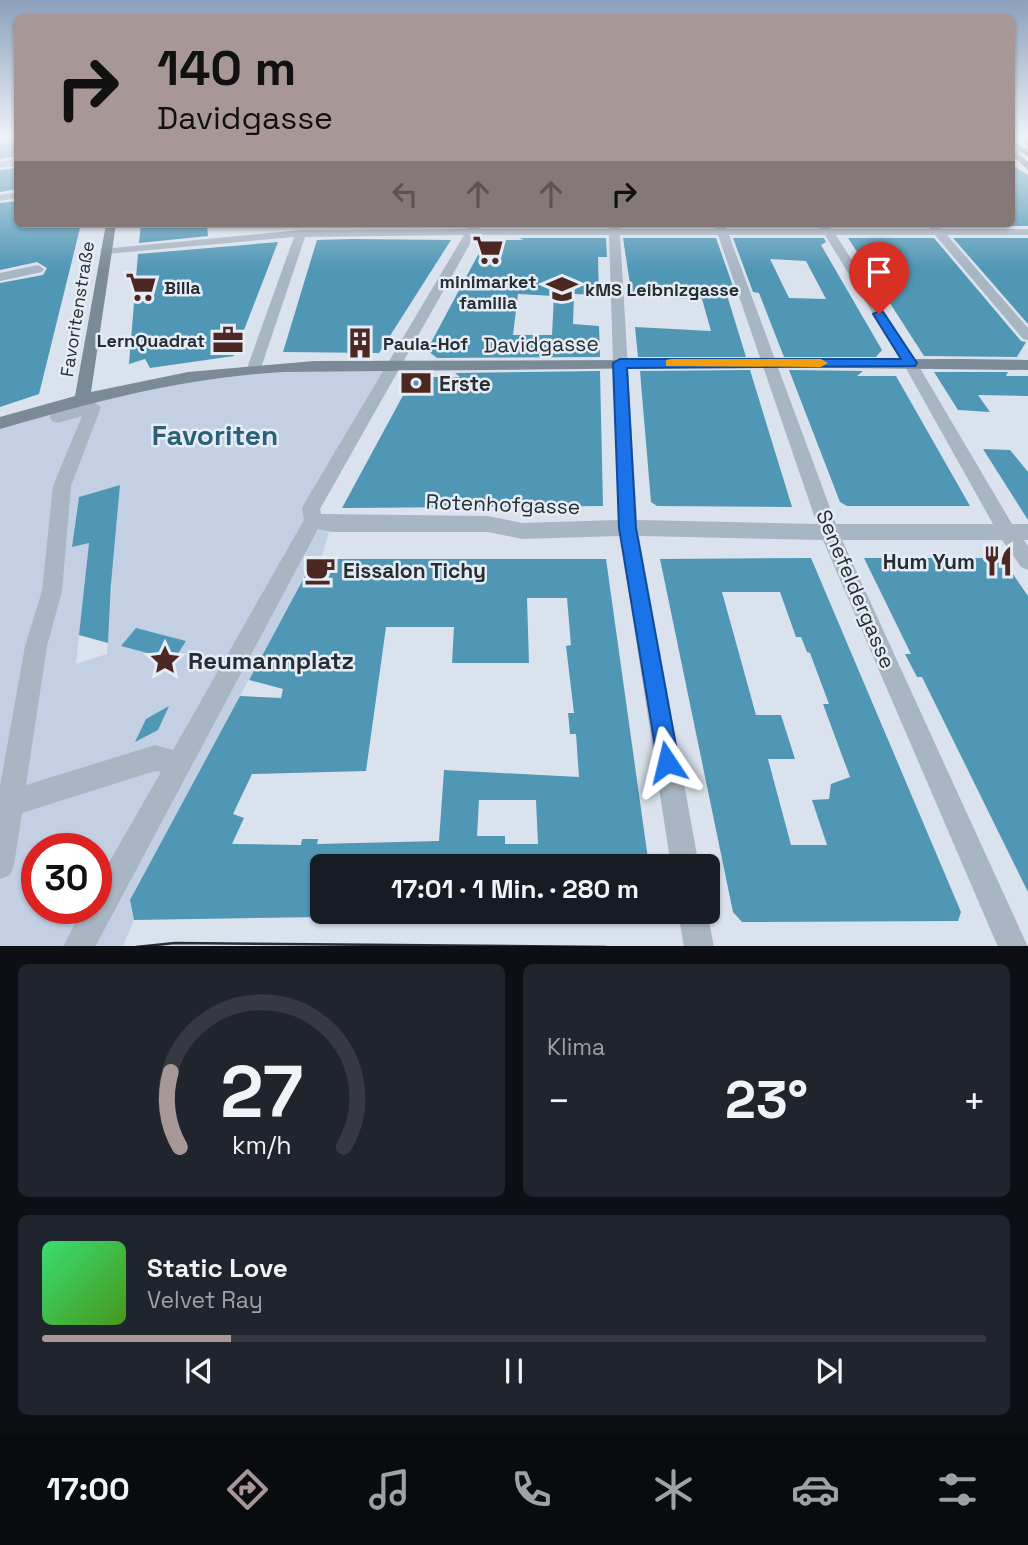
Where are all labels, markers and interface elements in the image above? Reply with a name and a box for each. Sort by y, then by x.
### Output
text: 140 m [157,37,296,99]
icon: right [42,42,133,133]
text: Davidgasse [157,98,333,138]
icon: left [386,175,424,213]
icon: ahead [459,175,497,213]
icon: ahead [532,175,570,213]
icon: right [605,175,643,213]
supermarket icon: minimarket familia [471,233,505,267]
street label: Favoritenstraße [55,239,99,379]
pin [849,242,909,314]
icon: arrive [860,253,898,291]
supermarket icon: Billa [124,270,158,304]
place label: minimarket familia [440,270,536,314]
school or university icon: kMS Leibnizgasse [545,272,579,306]
place label: Billa [164,276,201,299]
place label: kMS Leibnizgasse [585,278,739,301]
office icon: LernQuadrat [211,323,245,357]
building icon: Paula-Hof [343,326,377,360]
place label: LernQuadrat [97,329,205,352]
street label: Davidgasse [483,329,599,359]
place label: Paula-Hof [383,332,468,355]
bank icon: Erste [399,366,433,400]
place label: Erste [439,370,491,397]
district label: Favoriten [152,417,278,453]
street label: Rotenhofgasse [425,488,581,520]
street label: Senefeldergasse [810,505,902,673]
restaurant icon: Hum Yum [981,544,1015,578]
place label: Hum Yum [883,548,975,575]
cafe icon: Eissalon Tichy [303,553,337,587]
place label: Eissalon Tichy [343,557,486,584]
place icon: Reumannplatz [148,643,182,677]
place label: Reumannplatz [188,645,354,676]
position arrow [630,725,704,799]
speed limit sign: 30 [21,833,112,924]
text: 17:01 · 1 Min. · 280 m [391,872,639,906]
text: Klima [547,1032,605,1062]
text: 27 [220,1045,303,1138]
text: 23° [725,1067,808,1133]
text: − [547,1077,571,1125]
text: + [962,1077,986,1125]
text: km/h [232,1128,291,1160]
text: Static Love [147,1251,288,1285]
text: Velvet Ray [147,1285,263,1315]
icon: previous [180,1352,218,1390]
icon: pause [495,1352,533,1390]
icon: next [810,1352,848,1390]
icon: directions [223,1465,272,1514]
icon: music [365,1465,414,1514]
icon: phone [507,1465,556,1514]
icon: climate [649,1465,698,1514]
icon: car [791,1465,840,1514]
icon: filters [933,1465,982,1514]
text: 17:00 [46,1469,130,1509]

